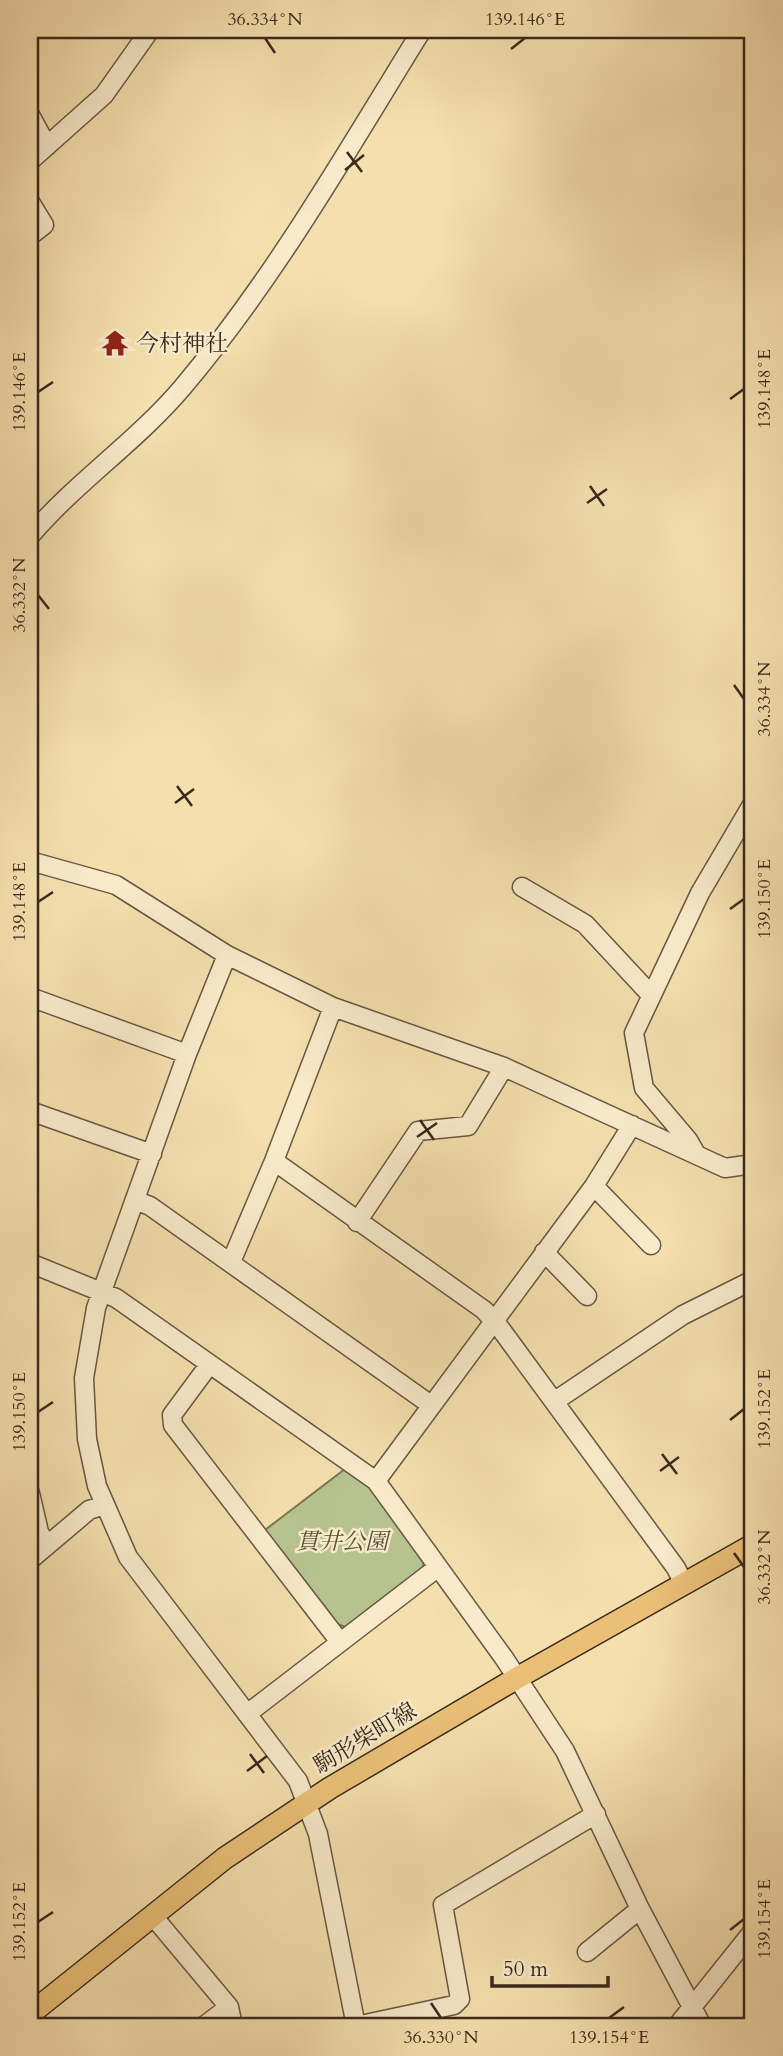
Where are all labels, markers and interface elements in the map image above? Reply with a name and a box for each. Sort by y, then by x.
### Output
text: 36.334°N [227,7,303,32]
text: 139.146°E [485,7,565,32]
temple icon: 今村神社 [100,328,130,358]
place label: 今村神社 [136,328,228,359]
text: 139.148°E [752,349,777,429]
text: 139.146°E [7,352,32,432]
text: 36.332°N [7,557,32,633]
text: 36.334°N [752,661,777,737]
text: 139.150°E [752,859,777,939]
text: 139.148°E [7,862,32,942]
text: 139.152°E [752,1369,777,1449]
text: 139.150°E [7,1372,32,1452]
park label: 貫井公園 [296,1526,392,1557]
text: 36.332°N [752,1529,777,1605]
street label: 駒形柴町線 [308,1695,422,1781]
text: 139.154°E [752,1879,777,1959]
text: 139.152°E [7,1882,32,1962]
scale bar [492,1944,608,1988]
text: 50 m [503,1955,548,1984]
text: 36.330°N [403,2025,479,2050]
text: 139.154°E [569,2025,649,2050]

